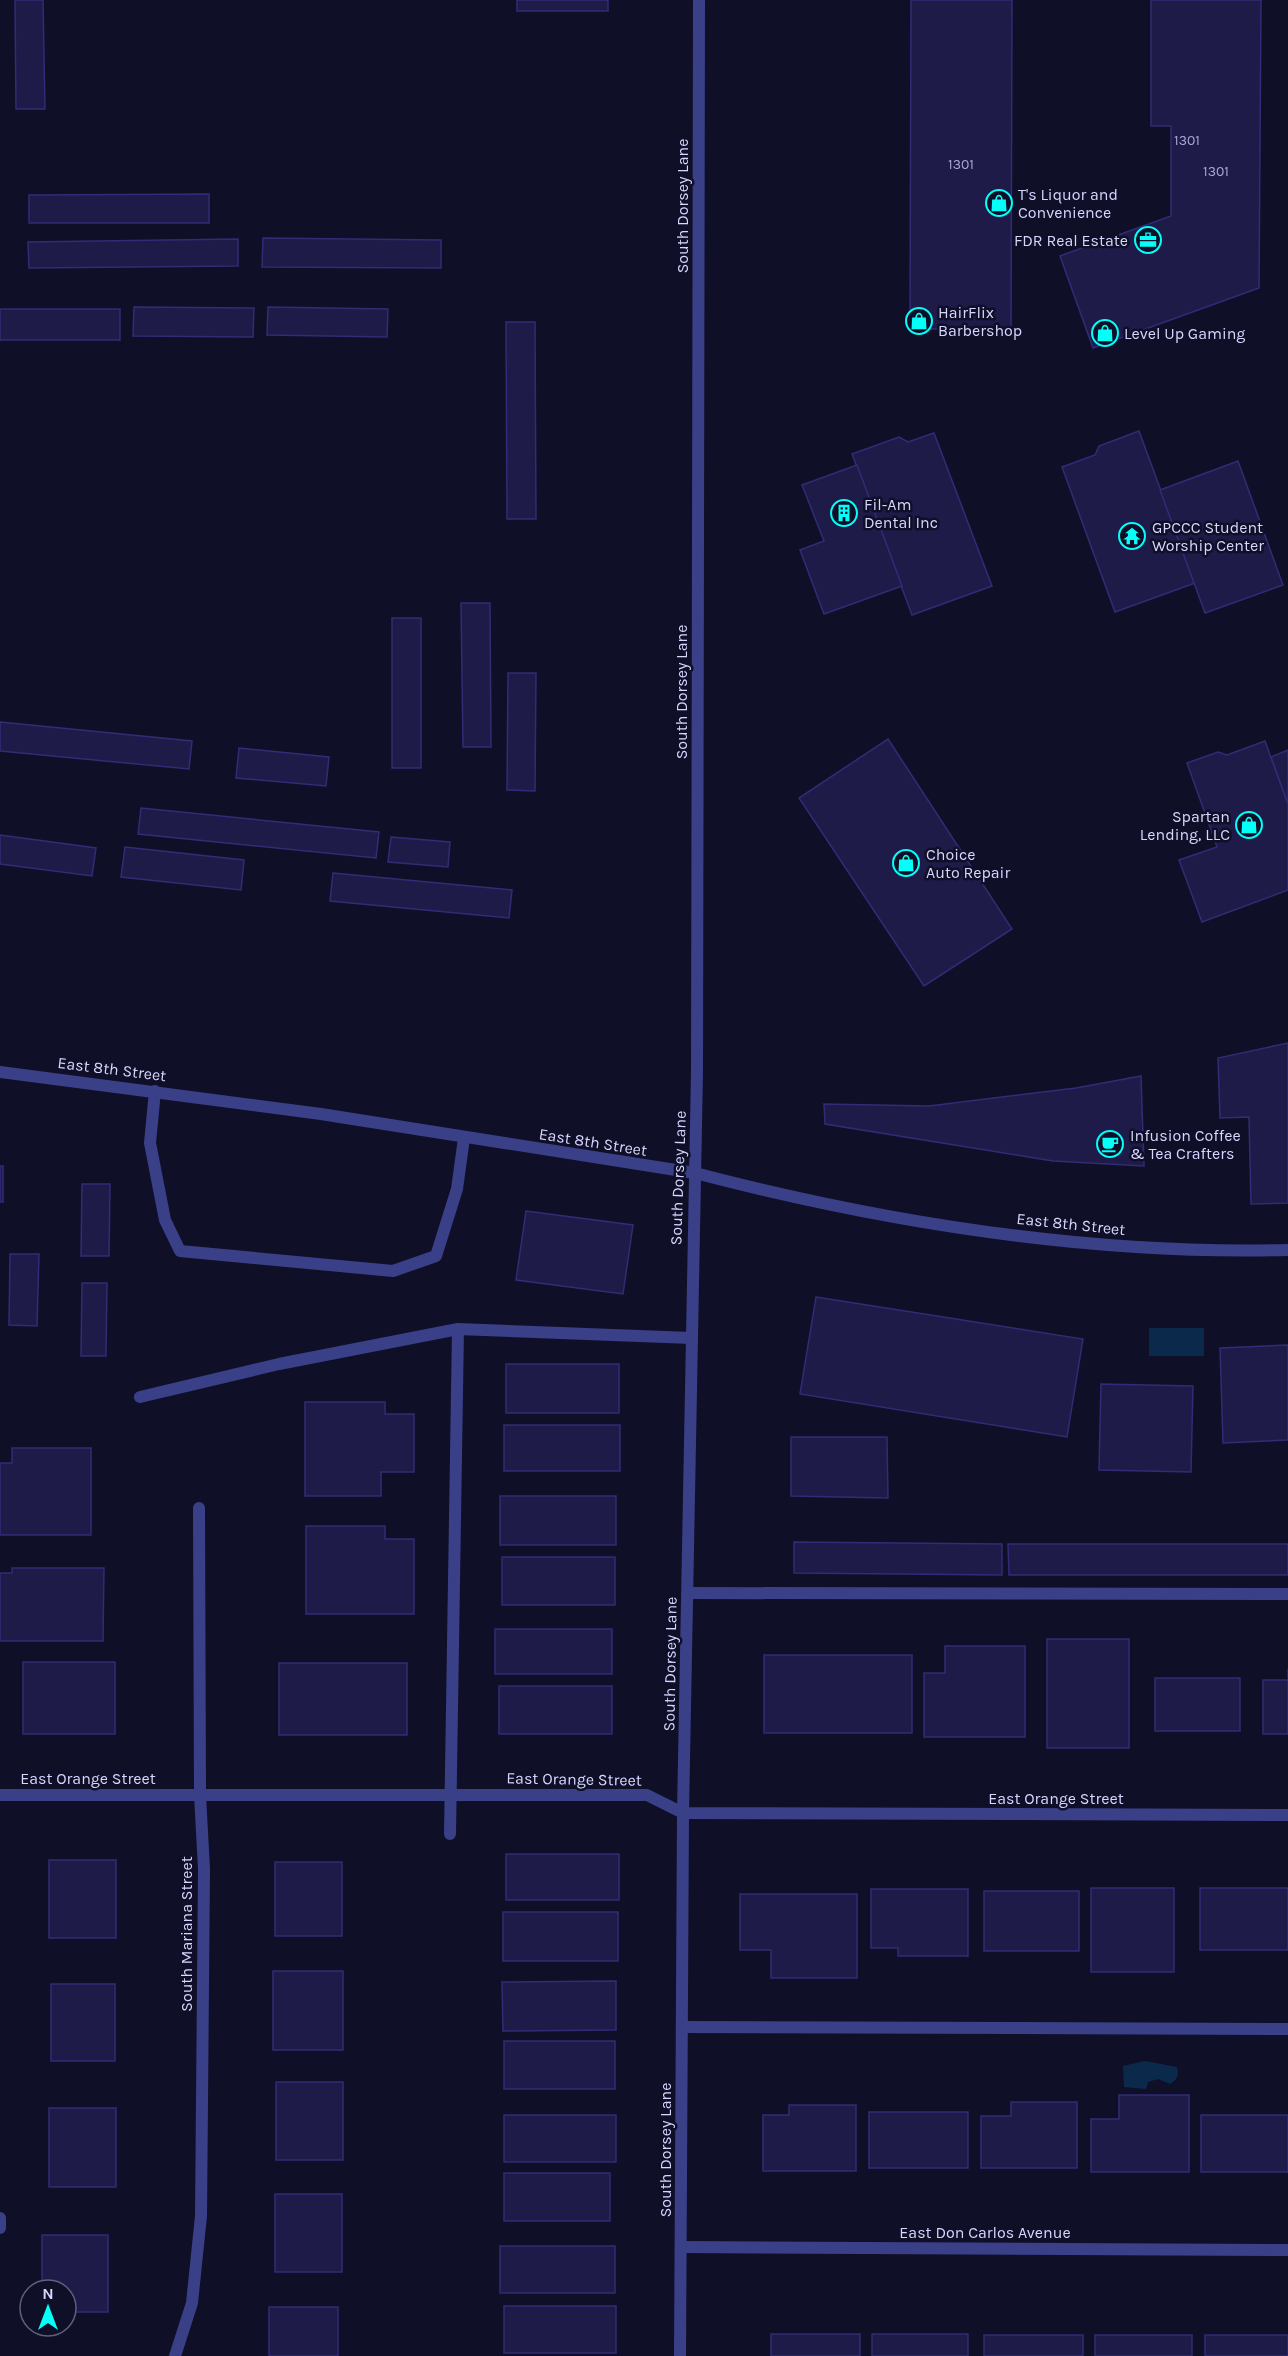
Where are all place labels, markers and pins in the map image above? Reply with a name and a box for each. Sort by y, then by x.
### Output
place label: T's Liquor and Convenience [1018,185,1118,222]
shop icon: T's Liquor and Convenience [984,188,1014,218]
office icon: FDR Real Estate [1133,225,1163,255]
place label: FDR Real Estate [1014,231,1128,250]
place label: HairFlix Barbershop [938,303,1022,340]
shop icon: HairFlix Barbershop [904,306,934,336]
shop icon: Level Up Gaming [1090,318,1120,348]
place label: Level Up Gaming [1124,324,1245,343]
place label: Fil-Am Dental Inc [864,495,938,532]
building icon: Fil-Am Dental Inc [829,498,859,528]
place label: GPCCC Student Worship Center [1152,518,1264,555]
temple icon: GPCCC Student Worship Center [1117,521,1147,551]
place label: Spartan Lending, LLC [1140,807,1230,844]
shop icon: Spartan Lending, LLC [1234,810,1264,840]
place label: Choice Auto Repair [926,845,1010,882]
shop icon: Choice Auto Repair [891,848,921,878]
place label: Infusion Coffee & Tea Crafters [1130,1126,1241,1163]
cafe icon: Infusion Coffee & Tea Crafters [1095,1129,1125,1159]

